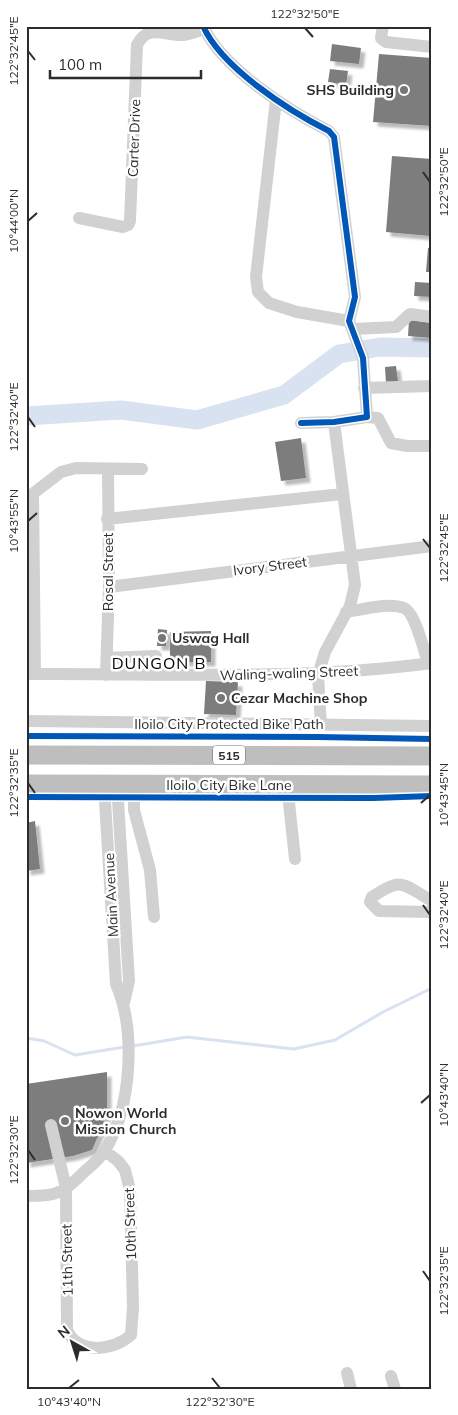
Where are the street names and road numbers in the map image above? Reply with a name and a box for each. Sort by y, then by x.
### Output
street label: Carter Drive [124,99,144,177]
street label: Rosal Street [99,533,117,611]
street label: Ivory Street [232,553,308,579]
street label: Waling-waling Street [220,662,359,684]
street label: Iloilo City Protected Bike Path [134,715,324,733]
road number: 515 [213,746,245,764]
street label: Iloilo City Bike Lane [166,776,292,794]
street label: Main Avenue [100,852,122,938]
street label: 10th Street [120,1187,140,1260]
street label: 11th Street [57,1224,77,1296]

